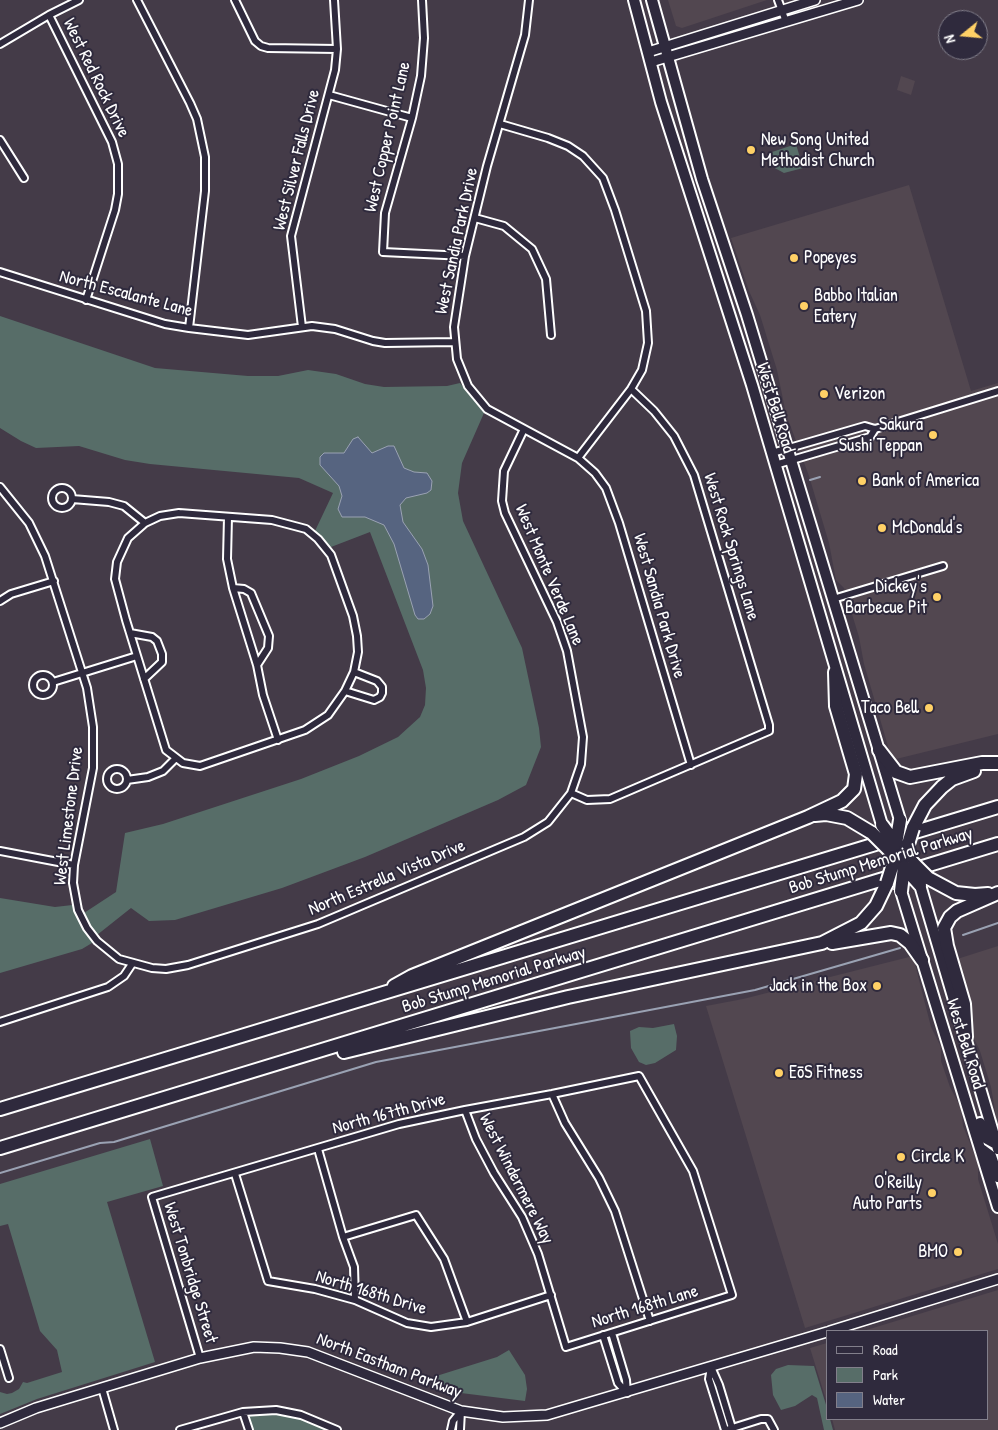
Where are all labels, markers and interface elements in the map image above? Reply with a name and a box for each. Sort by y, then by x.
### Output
north arrow [938,10,988,60]
street label: West Red Rock Drive [58,15,134,141]
text: N [939,33,959,46]
street label: West Copper Point Lane [360,60,416,214]
street label: West Silver Falls Drive [269,87,325,233]
place label: New Song United Methodist Church [761,129,874,172]
marker: New Song United Methodist Church [745,144,757,156]
street label: West Sandia Park Drive [431,166,483,316]
place label: Popeyes [804,247,856,269]
marker: Popeyes [788,252,800,264]
street label: North Escalante Lane [57,266,195,322]
place label: Babbo Italian Eatery [814,285,898,328]
marker: Babbo Italian Eatery [798,300,810,312]
street label: West Bell Road [751,360,799,456]
place label: Verizon [834,383,885,405]
marker: Verizon [818,388,830,400]
place label: Sakura Sushi Teppan [839,414,923,456]
marker: Sakura Sushi Teppan [927,429,939,441]
place label: Bank of America [872,470,979,492]
street label: West Rock Springs Lane [698,471,764,623]
marker: Bank of America [856,475,868,487]
street label: West Monte Verde Lane [510,501,588,649]
place label: McDonald's [892,517,962,539]
marker: McDonald's [876,522,888,534]
street label: West Sandia Park Drive [628,531,690,681]
place label: Dickey's Barbecue Pit [845,576,927,618]
marker: Dickey's Barbecue Pit [931,591,943,603]
place label: Taco Bell [861,697,919,719]
marker: Taco Bell [923,702,935,714]
street label: West Limestone Drive [50,746,88,886]
street label: Bob Stump Memorial Parkway [786,823,976,899]
street label: North Estrella Vista Drive [305,835,469,921]
street label: Bob Stump Memorial Parkway [399,942,589,1018]
place label: Jack in the Box [769,975,867,997]
marker: Jack in the Box [871,980,883,992]
street label: West Bell Road [941,996,989,1092]
place label: EōS Fitness [789,1062,863,1084]
marker: EōS Fitness [773,1067,785,1079]
street label: North 167th Drive [330,1089,448,1139]
street label: West Windermere Way [474,1110,558,1248]
place label: Circle K [911,1146,964,1168]
marker: Circle K [895,1151,907,1163]
place label: O'Reilly Auto Parts [853,1172,922,1214]
marker: O'Reilly Auto Parts [926,1187,938,1199]
street label: West Tonbridge Street [158,1200,222,1346]
place label: BMO [918,1241,948,1263]
marker: BMO [952,1246,964,1258]
street label: North 168th Drive [313,1266,429,1320]
street label: North 168th Lane [589,1281,701,1333]
street label: North Eastham Parkway [313,1328,465,1404]
legend [826,1330,988,1420]
text: Road [873,1339,898,1360]
text: Park [873,1364,898,1385]
text: Water [873,1389,905,1410]

